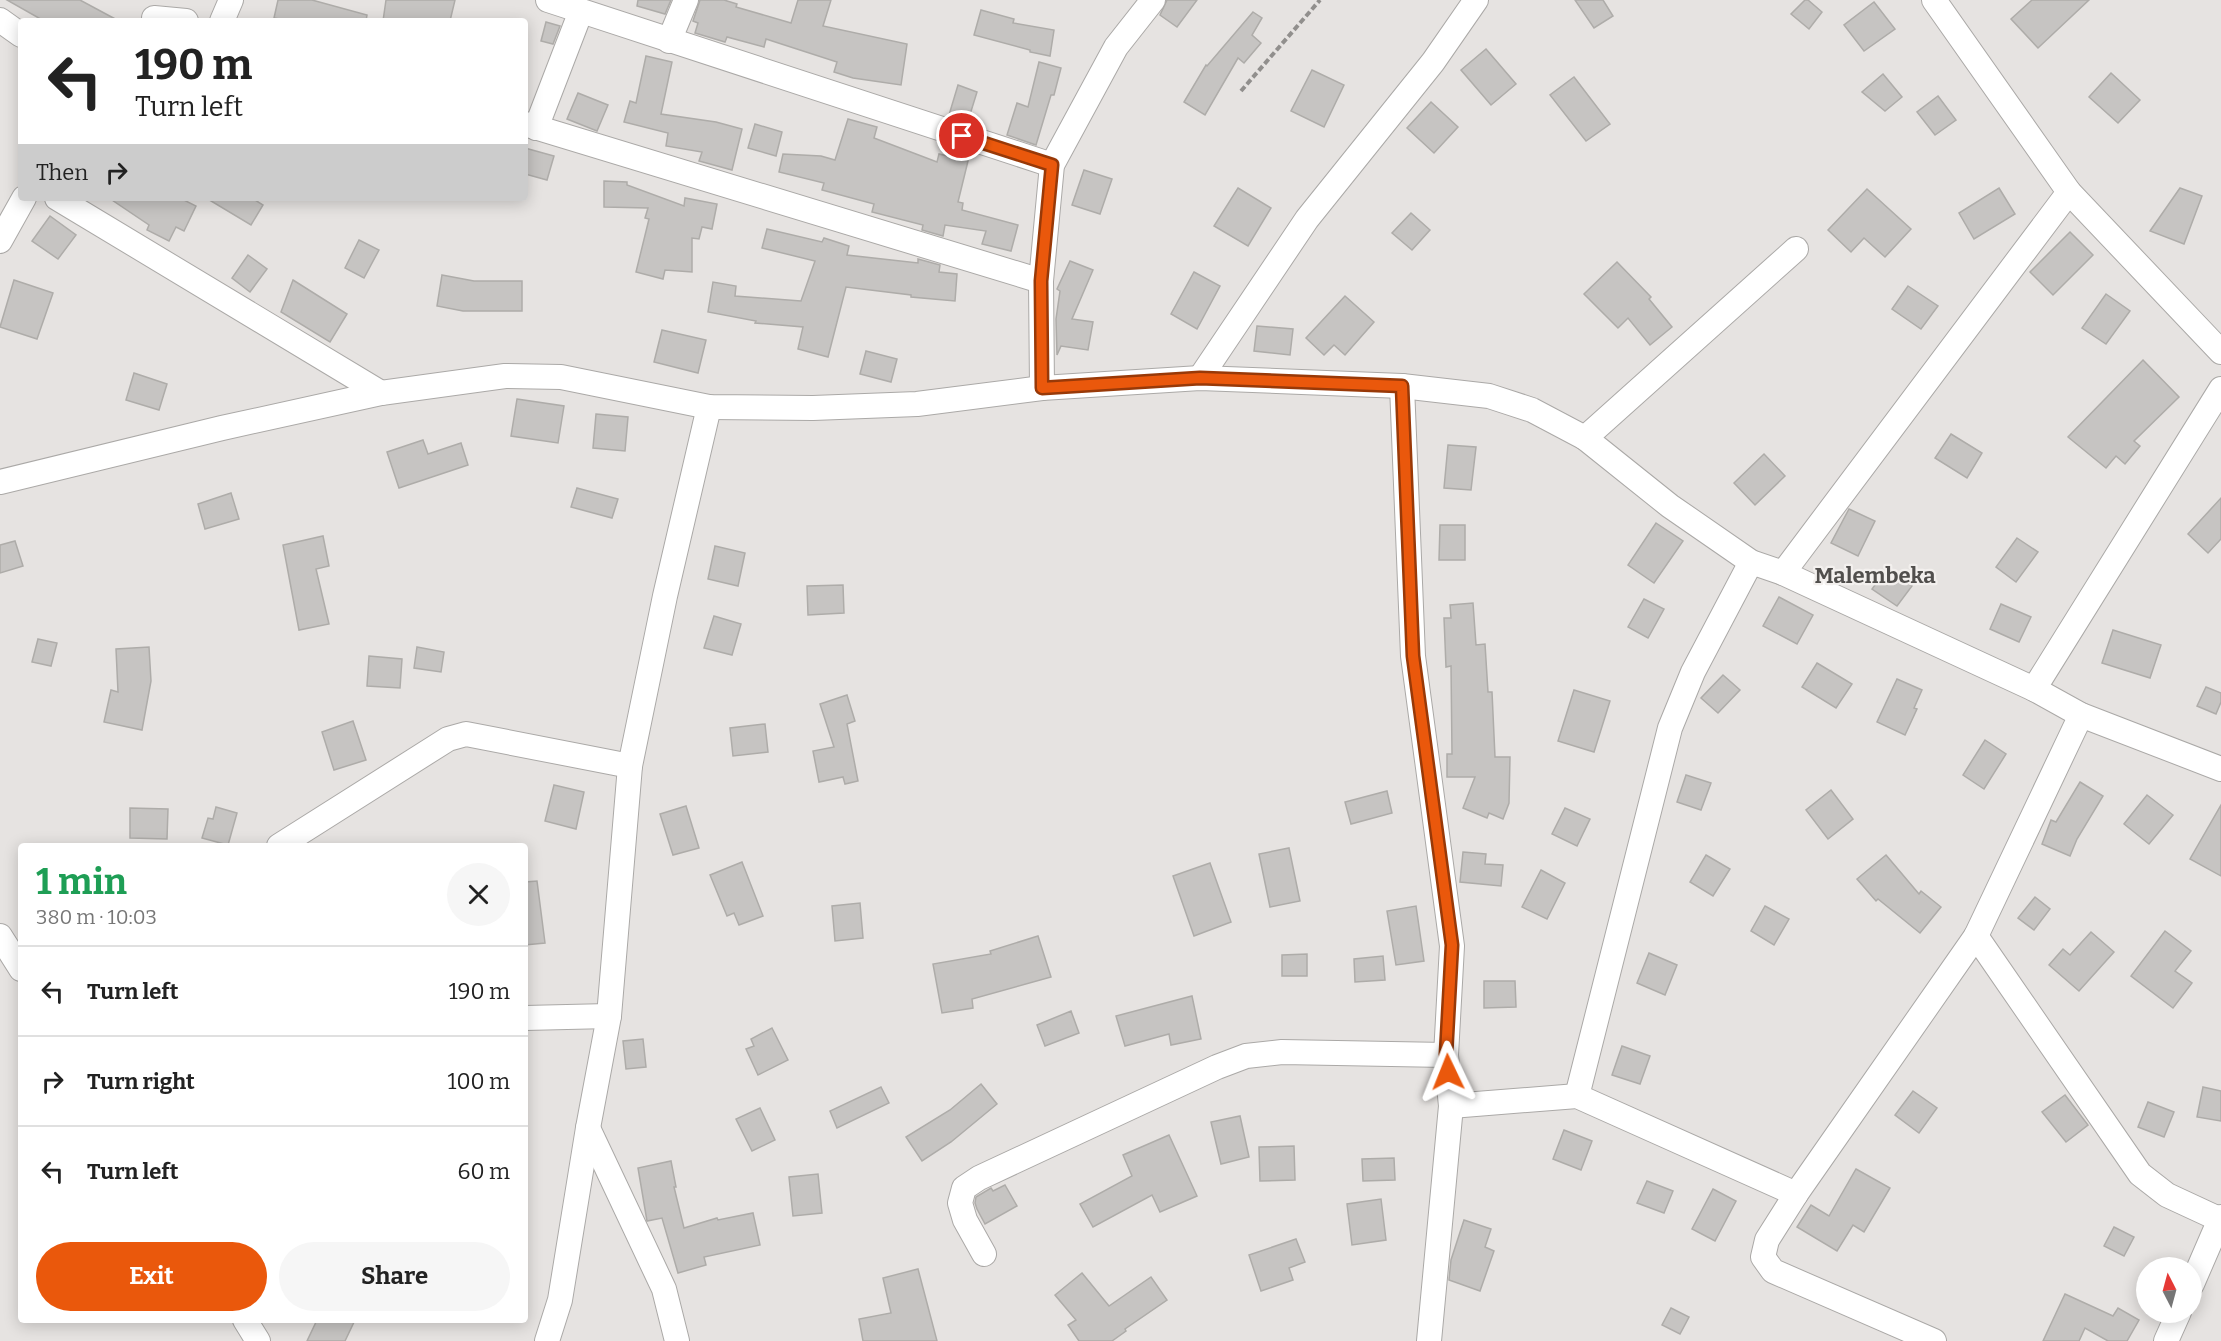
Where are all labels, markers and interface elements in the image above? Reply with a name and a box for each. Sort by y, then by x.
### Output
text: 190 m [135,40,252,90]
icon: left [36,42,114,120]
text: Turn left [135,91,243,123]
pin [936,110,987,161]
icon: arrive [945,119,978,152]
icon: right [100,156,133,189]
text: Then [36,159,88,186]
district label: Malembeka [1814,562,1936,589]
text: 1 min [36,860,127,904]
button: close [447,863,510,926]
text: 380 m · 10:03 [36,905,157,929]
icon: left [36,975,69,1008]
text: Turn left [87,978,179,1005]
text: 190 m [449,978,510,1005]
position arrow [1416,1040,1480,1104]
icon: right [36,1065,69,1098]
text: Turn right [87,1068,195,1095]
text: 100 m [447,1068,510,1095]
icon: left [36,1155,69,1188]
text: Turn left [87,1158,179,1185]
text: 60 m [458,1158,510,1185]
button: Exit [36,1242,267,1311]
button: Share [279,1242,510,1311]
north arrow [2136,1257,2202,1323]
map controls [2136,1257,2202,1323]

